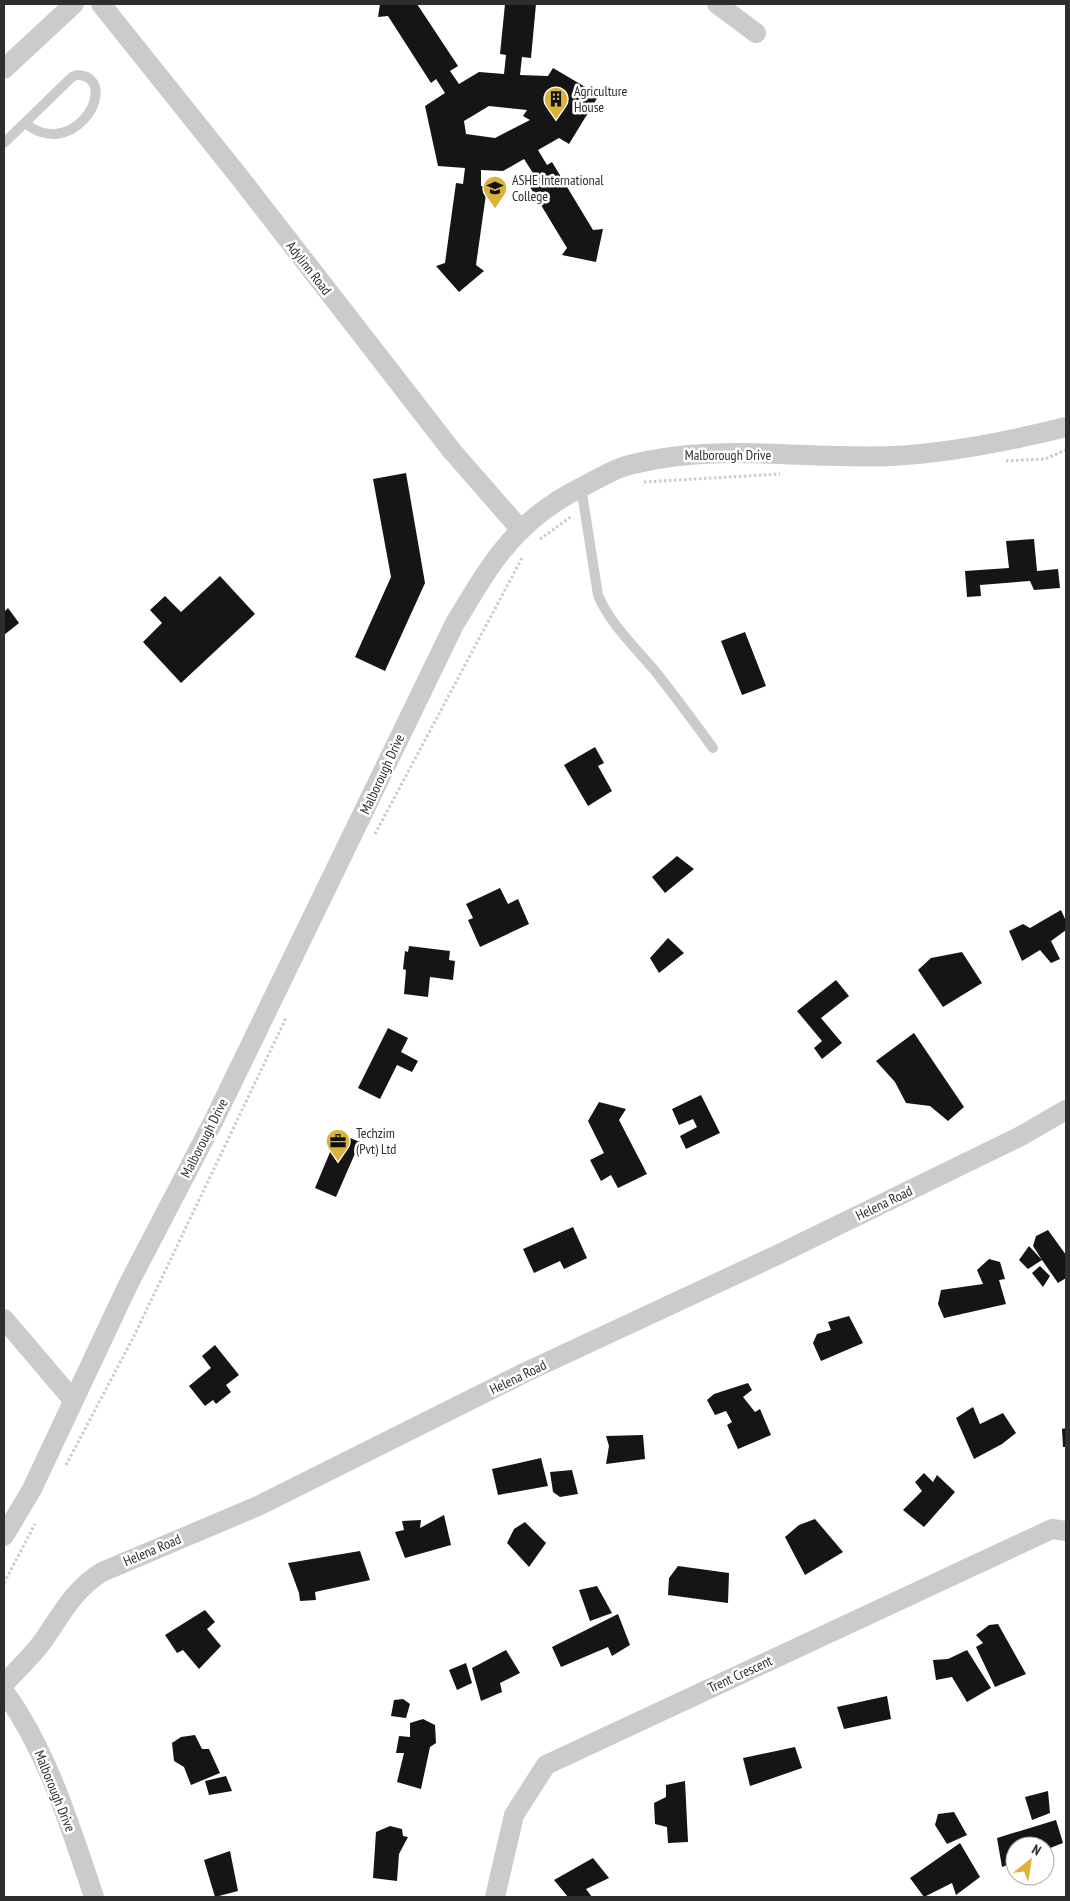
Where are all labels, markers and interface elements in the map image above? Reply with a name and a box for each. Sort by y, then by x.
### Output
place label: Agriculture House [574,82,627,116]
building icon: Agriculture House [543,86,569,120]
place label: ASHE International College [512,171,604,205]
school or university icon: ASHE International College [482,175,508,209]
street label: Adylinn Road [282,237,336,299]
street label: Malborough Drive [685,446,771,464]
street label: Malborough Drive [356,731,409,817]
street label: Malborough Drive [176,1095,232,1181]
place label: Techzim (Pvt) Ltd [356,1124,396,1158]
office icon: Techzim (Pvt) Ltd [325,1128,351,1162]
street label: Helena Road [853,1182,915,1224]
street label: Helena Road [487,1356,549,1398]
street label: Helena Road [120,1530,184,1570]
street label: Trent Crescent [705,1651,775,1697]
street label: Malborough Drive [30,1748,80,1835]
north arrow [1005,1836,1055,1886]
text: N [1029,1840,1044,1859]

